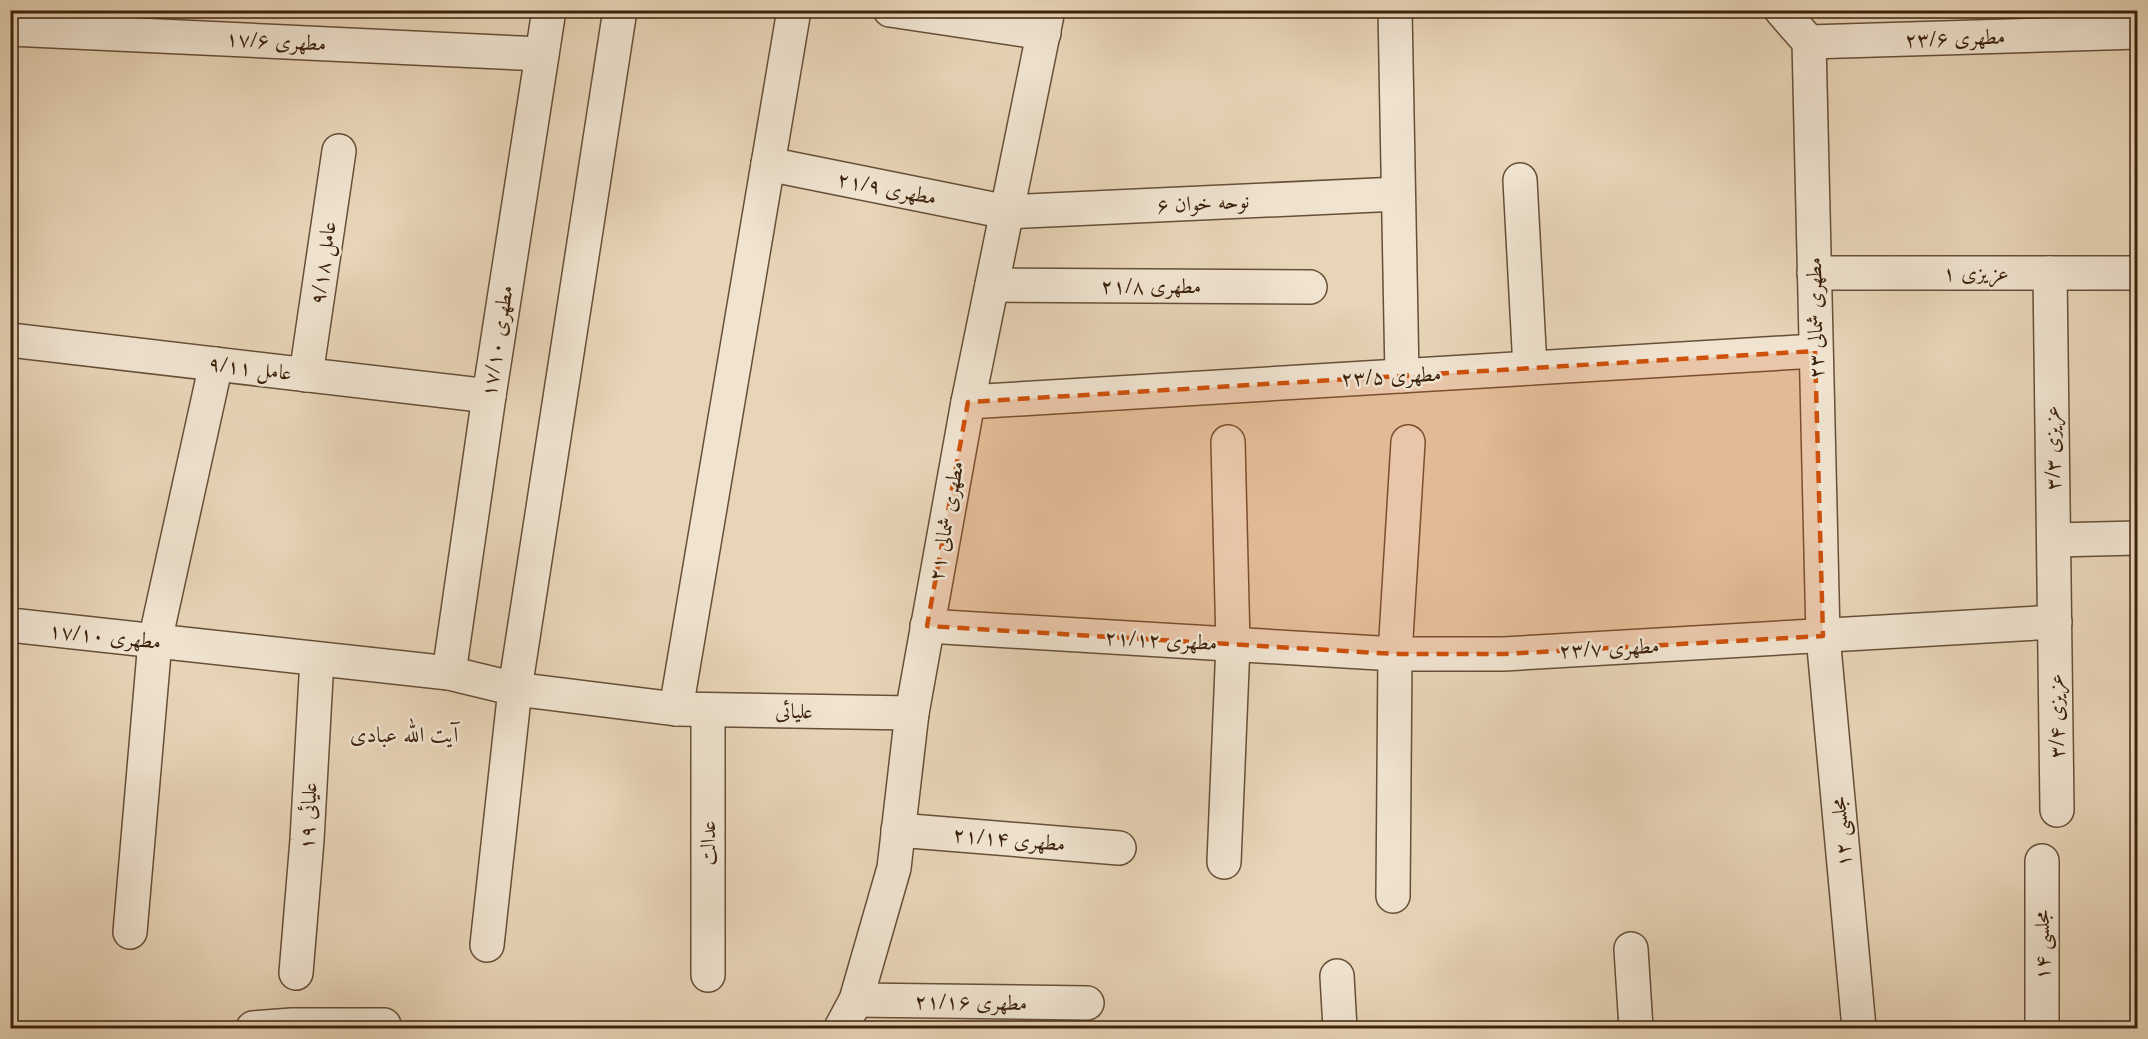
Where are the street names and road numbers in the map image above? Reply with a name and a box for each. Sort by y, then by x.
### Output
street label: مطهری ۲۳/۶ [1904,22,2006,55]
street label: مطهری ۱۷/۶ [225,24,327,59]
street label: مطهری ۲۱/۹ [835,165,939,212]
street label: نوحه خوان ۶ [1156,187,1250,220]
street label: عامل ۹/۱۸ [303,219,344,307]
street label: مطهری شمالی ۲۳ [1800,257,1831,379]
street label: عزیزی ۱ [1943,259,2009,288]
street label: مطهری ۲۱/۸ [1101,272,1201,301]
street label: مطهری ۱۷/۱۰ [474,283,521,399]
street label: عامل ۹/۱۱ [206,349,293,388]
street label: مطهری ۲۳/۵ [1340,359,1442,394]
street label: عزیزی ۳/۳ [2037,405,2068,491]
street label: مطهری شمالی ۲۱ [922,459,971,583]
street label: مطهری ۱۷/۱۰ [47,616,163,657]
street label: مطهری ۲۱/۱۲ [1104,623,1218,658]
street label: مطهری ۲۳/۷ [1558,631,1660,666]
street label: عزیزی ۳/۴ [2041,673,2072,759]
street label: علیائی [775,697,813,726]
street label: علیائی ۱۹ [292,781,325,851]
street label: مجلسی ۱۲ [1824,795,1859,868]
street label: مطهری ۲۱/۱۴ [952,820,1066,859]
street label: عدالت [694,821,723,865]
street label: مجلسی ۱۴ [2028,910,2057,980]
street label: مطهری ۲۱/۱۶ [914,987,1028,1018]

